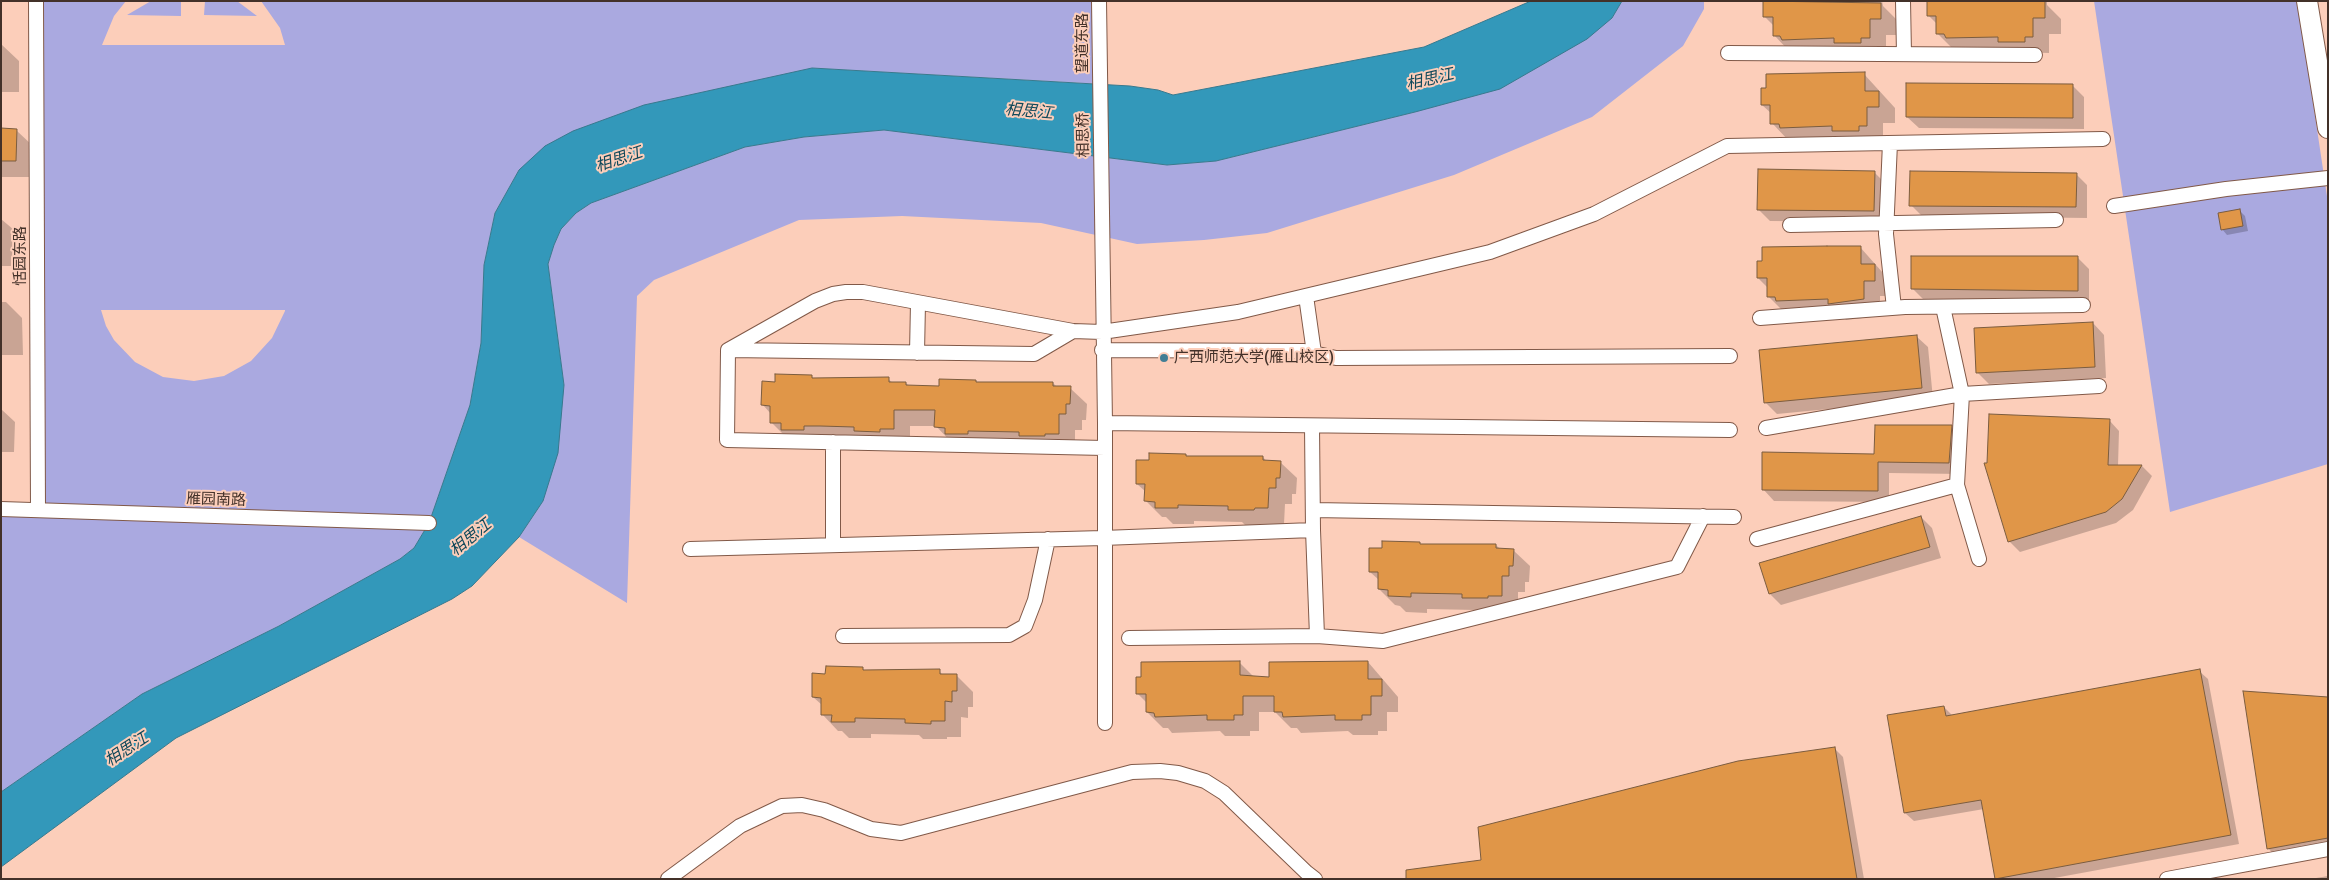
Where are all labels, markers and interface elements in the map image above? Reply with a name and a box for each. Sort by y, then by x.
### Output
street label: 望道东路 [1074,13,1092,73]
water label: 相思江 [1404,65,1456,95]
water label: 相思江 [1004,100,1054,124]
street label: 相思桥 [1075,112,1093,158]
water label: 相思江 [593,143,645,177]
street label: 恬园东路 [12,226,30,286]
place label: 广西师范大学(雁山校区) [1174,349,1334,367]
marker: 广西师范大学(雁山校区) [1158,352,1170,364]
street label: 雁园南路 [186,490,246,510]
water label: 相思江 [446,515,496,561]
water label: 相思江 [102,729,152,771]

